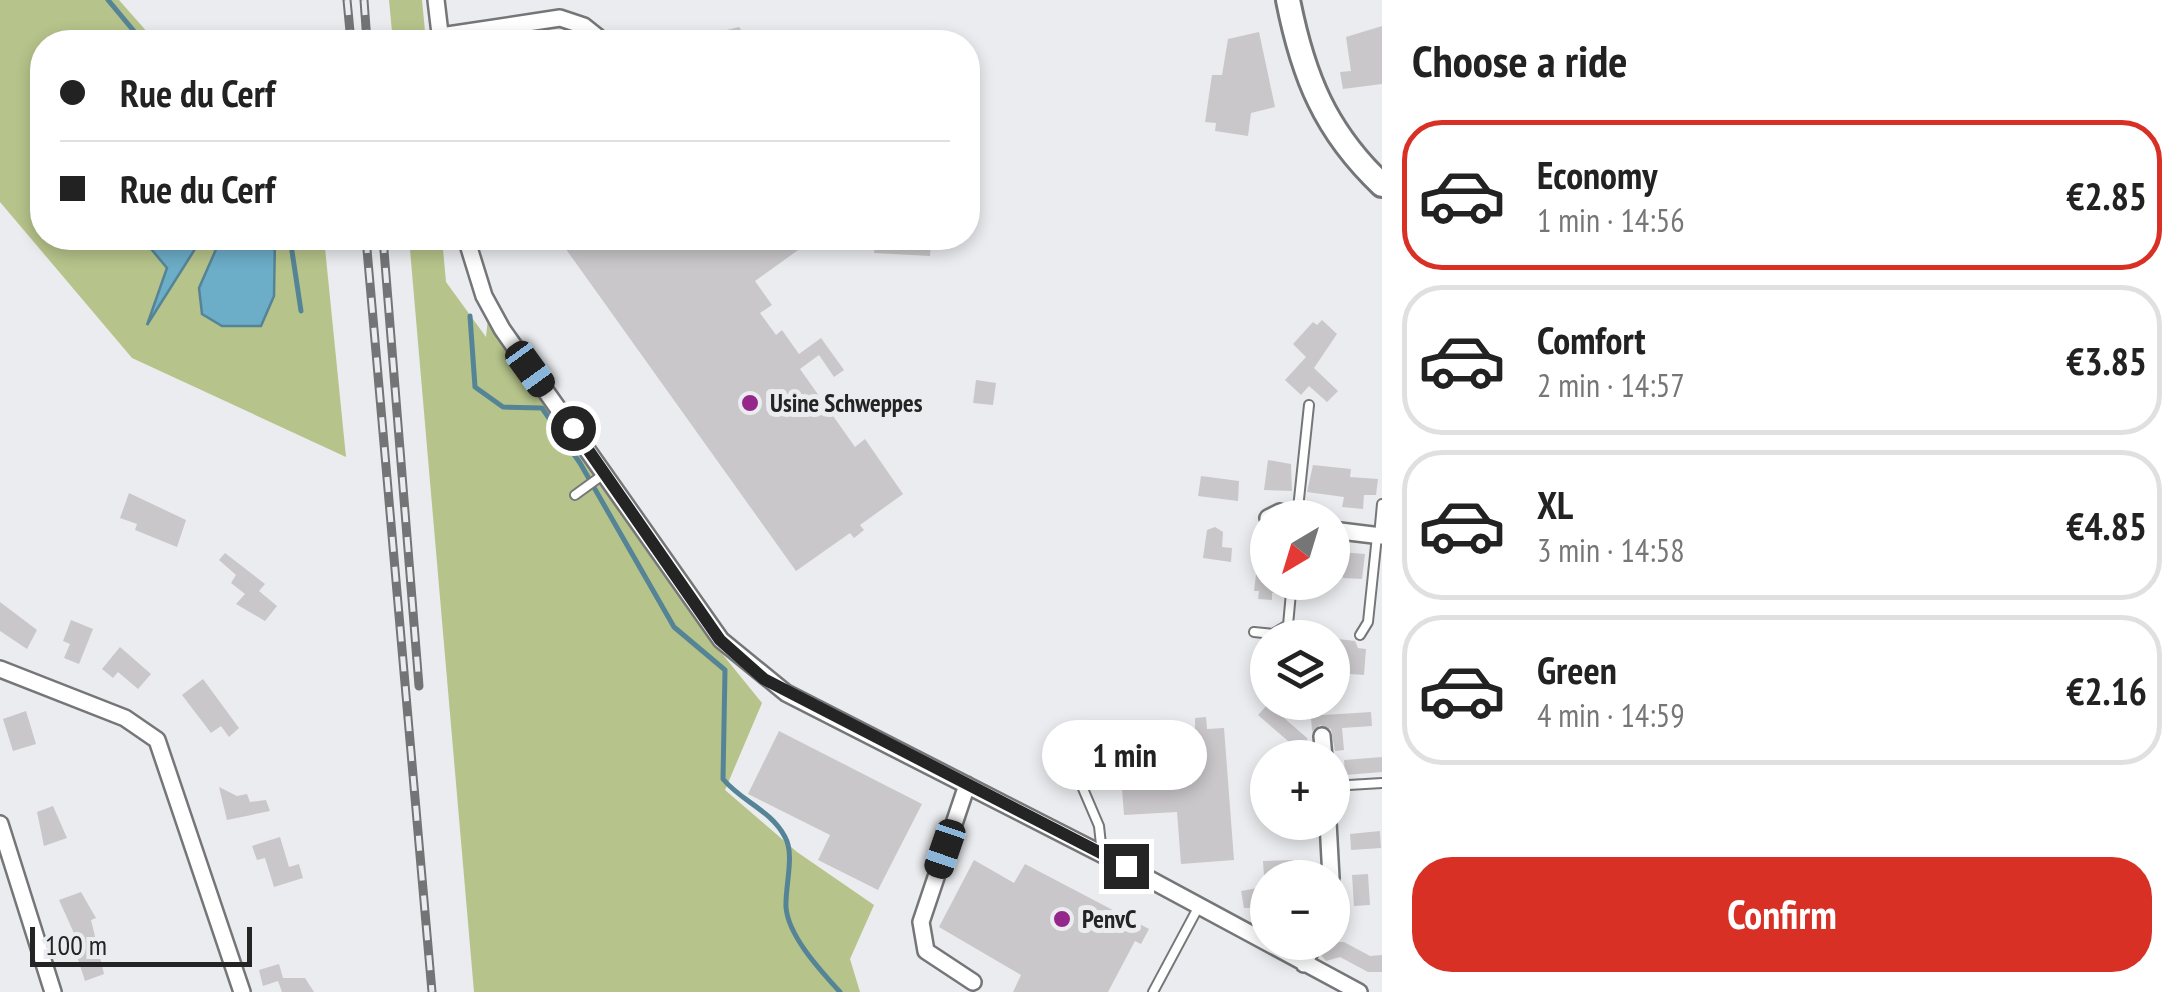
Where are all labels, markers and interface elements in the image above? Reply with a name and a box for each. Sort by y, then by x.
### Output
text: Choose a ride [1412,31,1627,89]
text: Rue du Cerf [120,68,275,117]
icon: car [1417,150,1507,240]
text: Economy [1537,150,1657,199]
text: Rue du Cerf [120,164,275,213]
text: €2.85 [2066,171,2147,220]
text: 1 min · 14:56 [1537,199,1685,241]
icon: car [1417,315,1507,405]
text: Comfort [1537,315,1646,364]
car [500,336,560,402]
text: €3.85 [2066,336,2147,385]
text: 2 min · 14:57 [1537,364,1685,406]
place label: Usine Schweppes [770,387,923,419]
marker: Usine Schweppes [739,392,761,414]
route start [551,406,596,451]
icon: car [1417,480,1507,570]
text: XL [1537,480,1573,529]
north arrow [1250,500,1350,600]
map controls [1250,500,1350,960]
text: €4.85 [2066,501,2147,550]
text: 3 min · 14:58 [1537,529,1685,571]
button: layers [1250,620,1350,720]
icon: car [1417,645,1507,735]
text: Green [1537,645,1617,694]
text: €2.16 [2066,666,2147,715]
text: 4 min · 14:59 [1537,694,1685,736]
callout: 1 min [1044,721,1208,791]
text: 1 min [1092,734,1157,776]
button: + [1250,740,1350,840]
car [921,816,969,882]
route end [1104,844,1149,889]
button: Confirm [1412,857,2152,972]
button: − [1250,860,1350,960]
place label: PenvC [1082,903,1137,935]
marker: PenvC [1051,908,1073,930]
scale bar [30,922,252,966]
text: 100 m [45,926,107,963]

